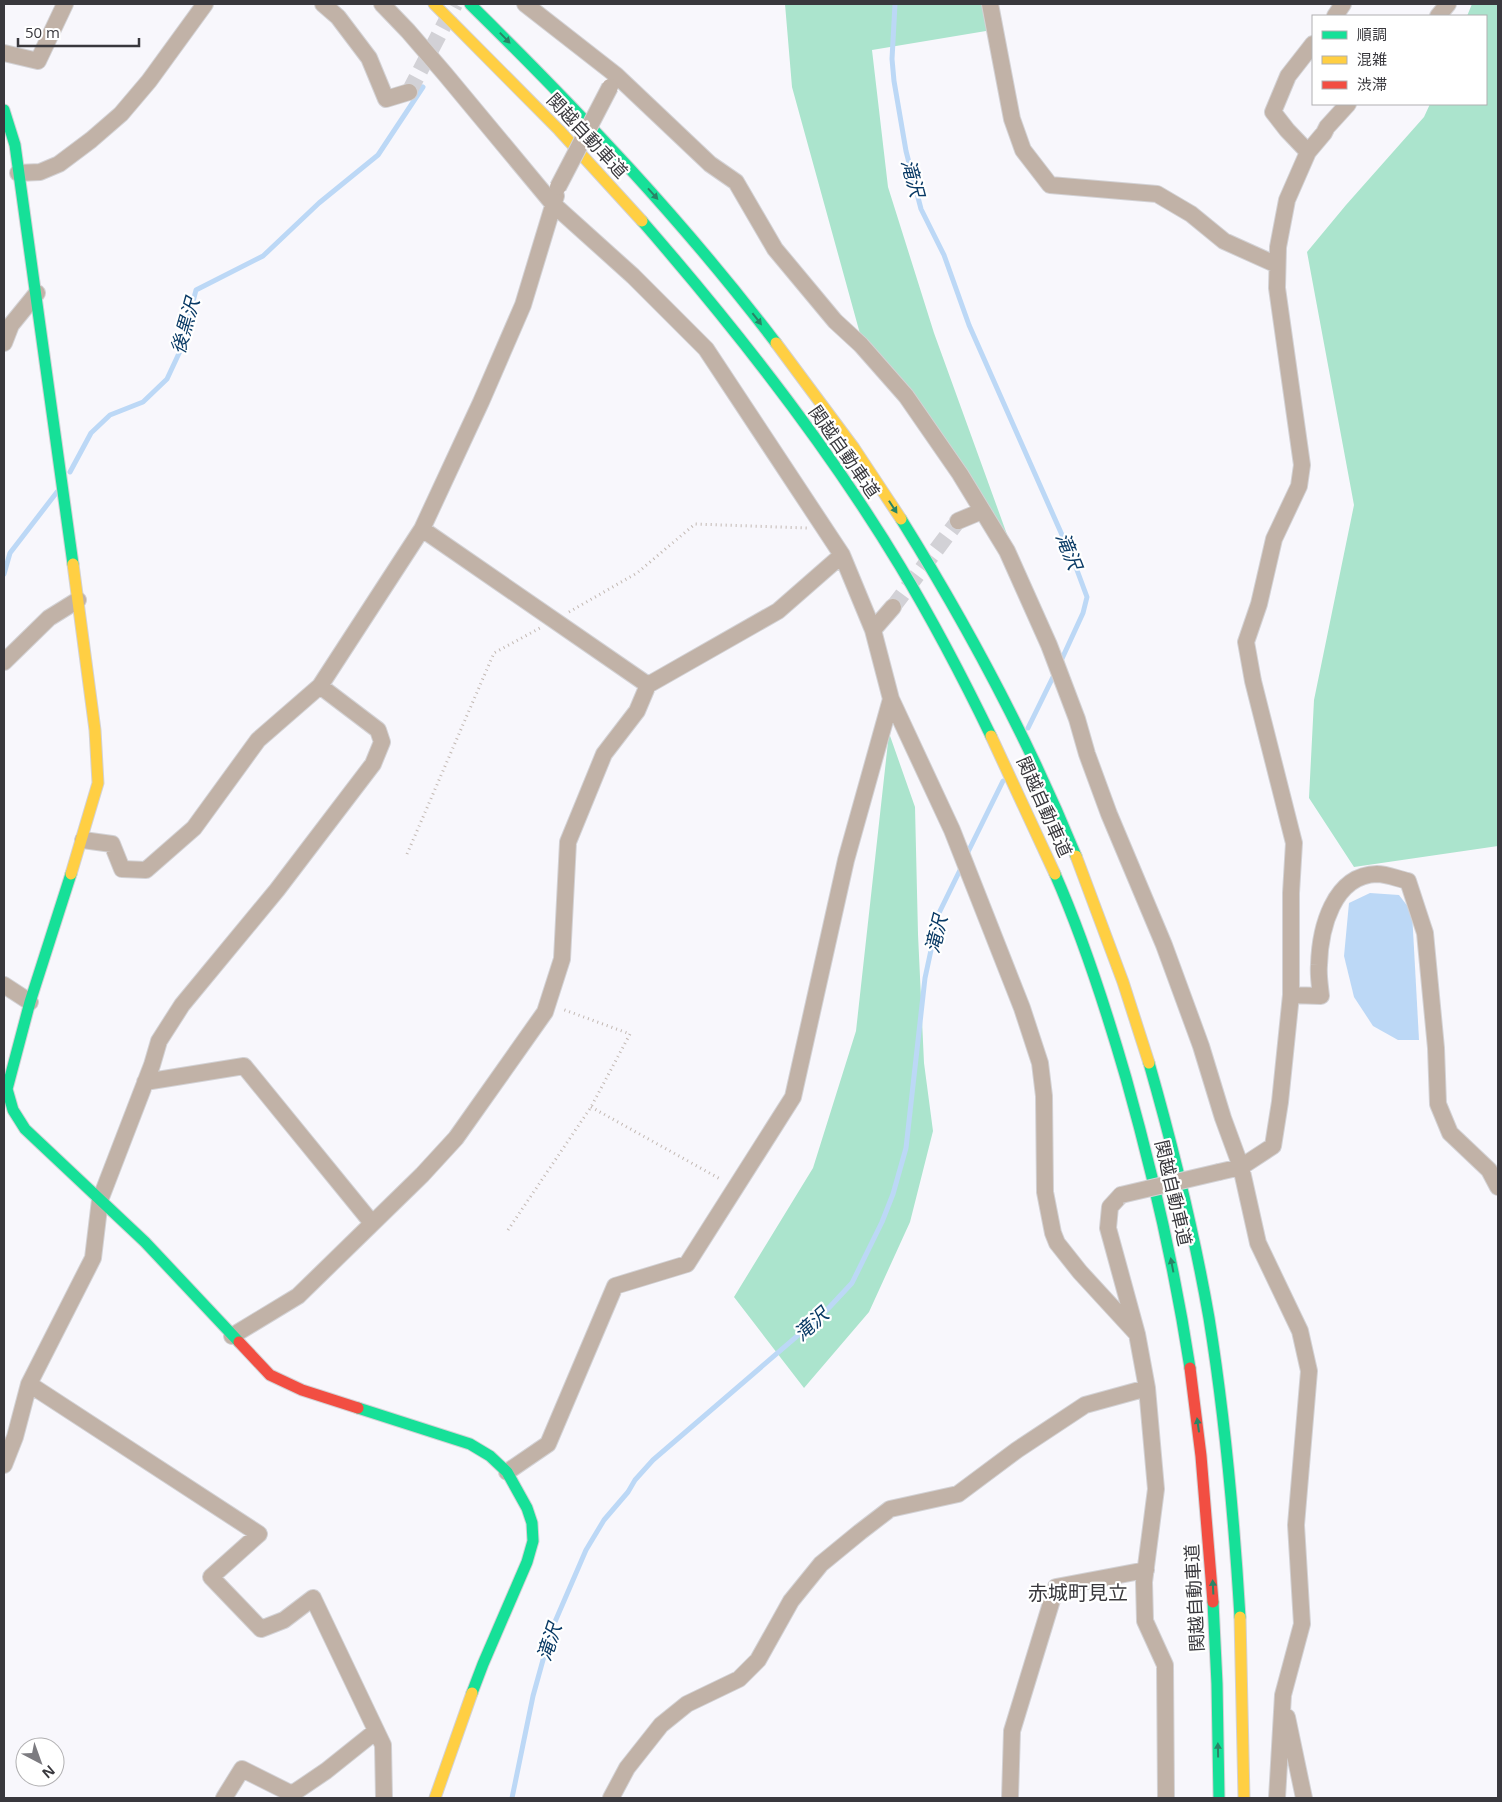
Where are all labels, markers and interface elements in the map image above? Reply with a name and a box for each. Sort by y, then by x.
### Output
scale bar [18,15,139,47]
legend [1312,15,1487,105]
text: 50 m [25,22,60,42]
text: 順調 [1357,24,1387,44]
one-way arrow [499,32,511,44]
text: 混雑 [1357,49,1387,69]
text: 渋滞 [1357,74,1387,94]
street label: 関越自動車道 [542,88,633,183]
water label: 滝沢 [896,156,931,203]
one-way arrow [647,188,658,201]
water label: 後黒沢 [165,292,206,357]
one-way arrow [752,312,763,325]
street label: 関越自動車道 [804,400,886,503]
one-way arrow [888,501,898,514]
water label: 滝沢 [1050,529,1089,576]
street label: 関越自動車道 [1012,752,1078,861]
water label: 滝沢 [919,910,954,956]
street label: 関越自動車道 [1150,1137,1198,1248]
one-way arrow [1167,1257,1175,1273]
water label: 滝沢 [788,1300,836,1346]
one-way arrow [1194,1417,1202,1433]
street label: 関越自動車道 [1179,1543,1209,1653]
district label: 赤城町見立 [1028,1579,1128,1606]
one-way arrow [1208,1579,1216,1595]
water label: 滝沢 [531,1617,568,1664]
north arrow [15,1737,65,1787]
one-way arrow [1214,1741,1222,1757]
text: N [38,1761,59,1783]

